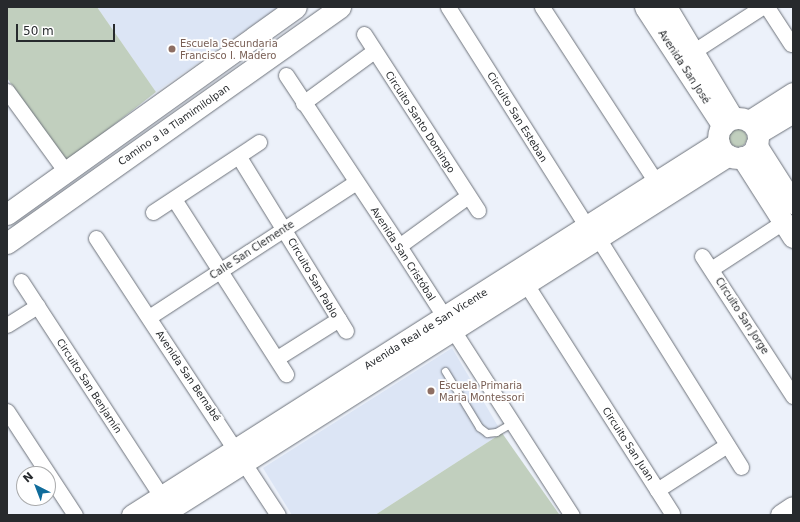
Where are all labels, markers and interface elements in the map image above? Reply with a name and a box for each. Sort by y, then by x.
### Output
scale bar [18,16,117,42]
text: 50 m [23,24,54,38]
street label: Avenida San José [656,28,712,106]
place label: Escuela Secundaria Francisco I. Madero [180,37,278,60]
marker: Escuela Secundaria Francisco I. Madero [167,44,177,54]
street label: Circuito Santo Domingo [383,69,457,175]
street label: Circuito San Esteban [484,70,550,164]
street label: Camino a la Tlamimilolpan [116,82,232,168]
street label: Avenida San Cristóbal [368,205,438,303]
street label: Calle San Clemente [208,218,296,282]
street label: Circuito San Pablo [285,236,341,320]
street label: Circuito San Jorge [713,275,771,357]
street label: Avenida Real de San Vicente [362,286,490,372]
street label: Avenida San Bernabé [153,328,223,424]
street label: Circuito San Benjamín [54,336,124,436]
place label: Escuela Primaria Maria Montessori [439,379,525,402]
marker: Escuela Primaria Maria Montessori [426,386,436,396]
street label: Circuito San Juan [600,405,656,483]
north arrow [16,466,56,506]
text: N [21,470,36,485]

